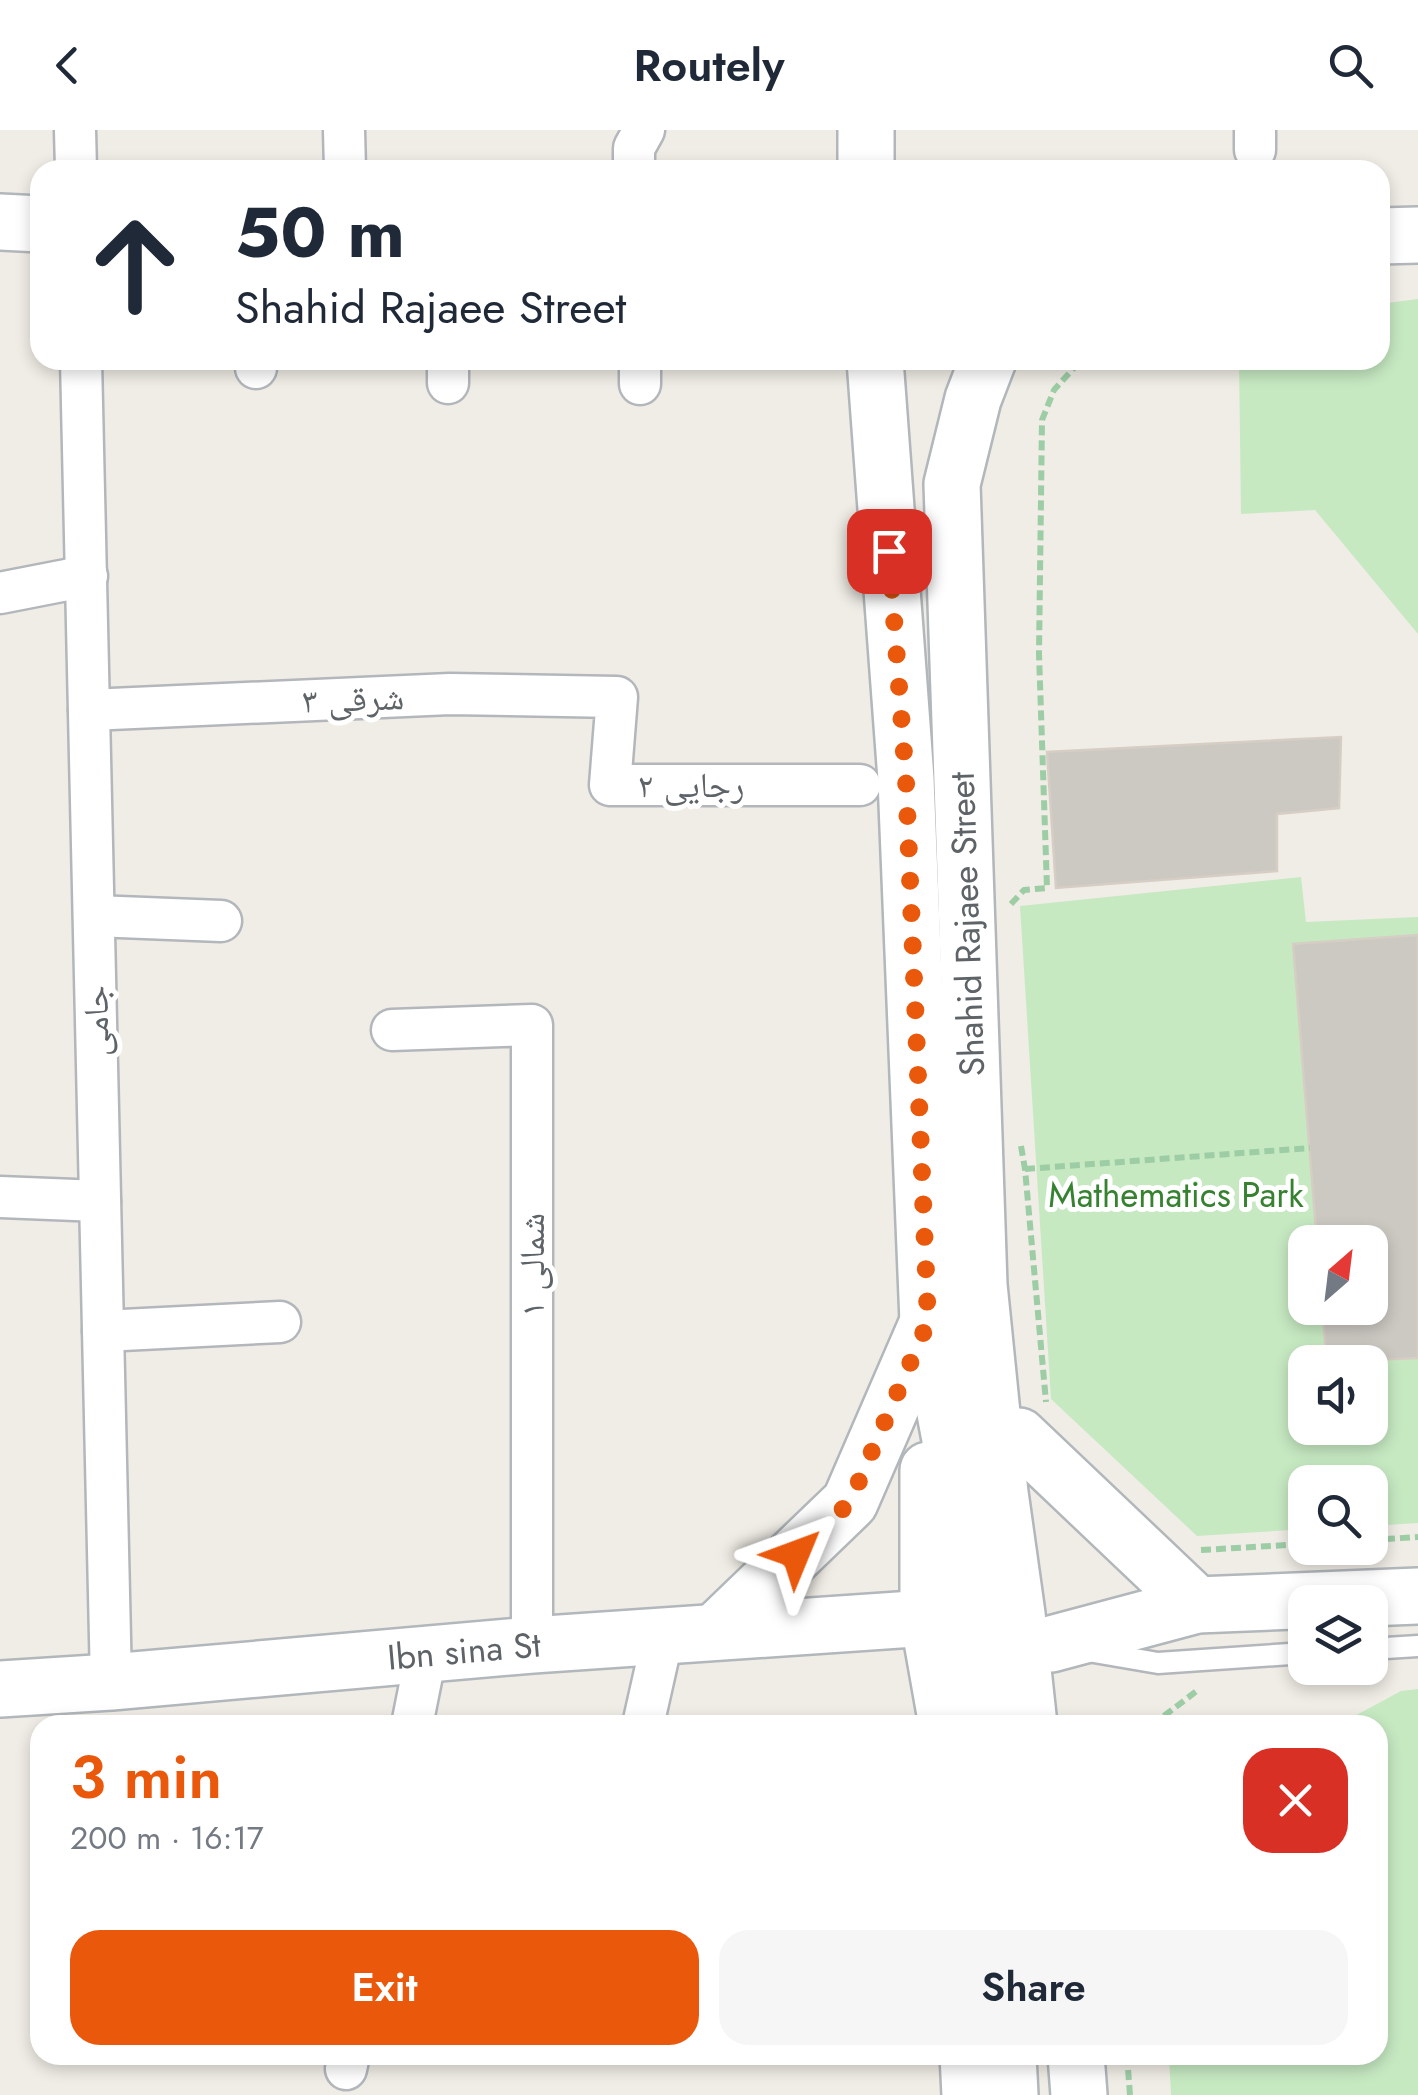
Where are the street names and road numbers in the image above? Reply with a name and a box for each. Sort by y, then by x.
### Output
street label: شرقی ۳ [301,672,405,726]
street label: رجایی ۲ [638,760,744,810]
street label: Shahid Rajaee Street [937,770,997,1077]
street label: جامی [70,985,122,1057]
street label: شمالی ۱ [507,1213,557,1317]
street label: Ibn sina St [385,1619,543,1683]

